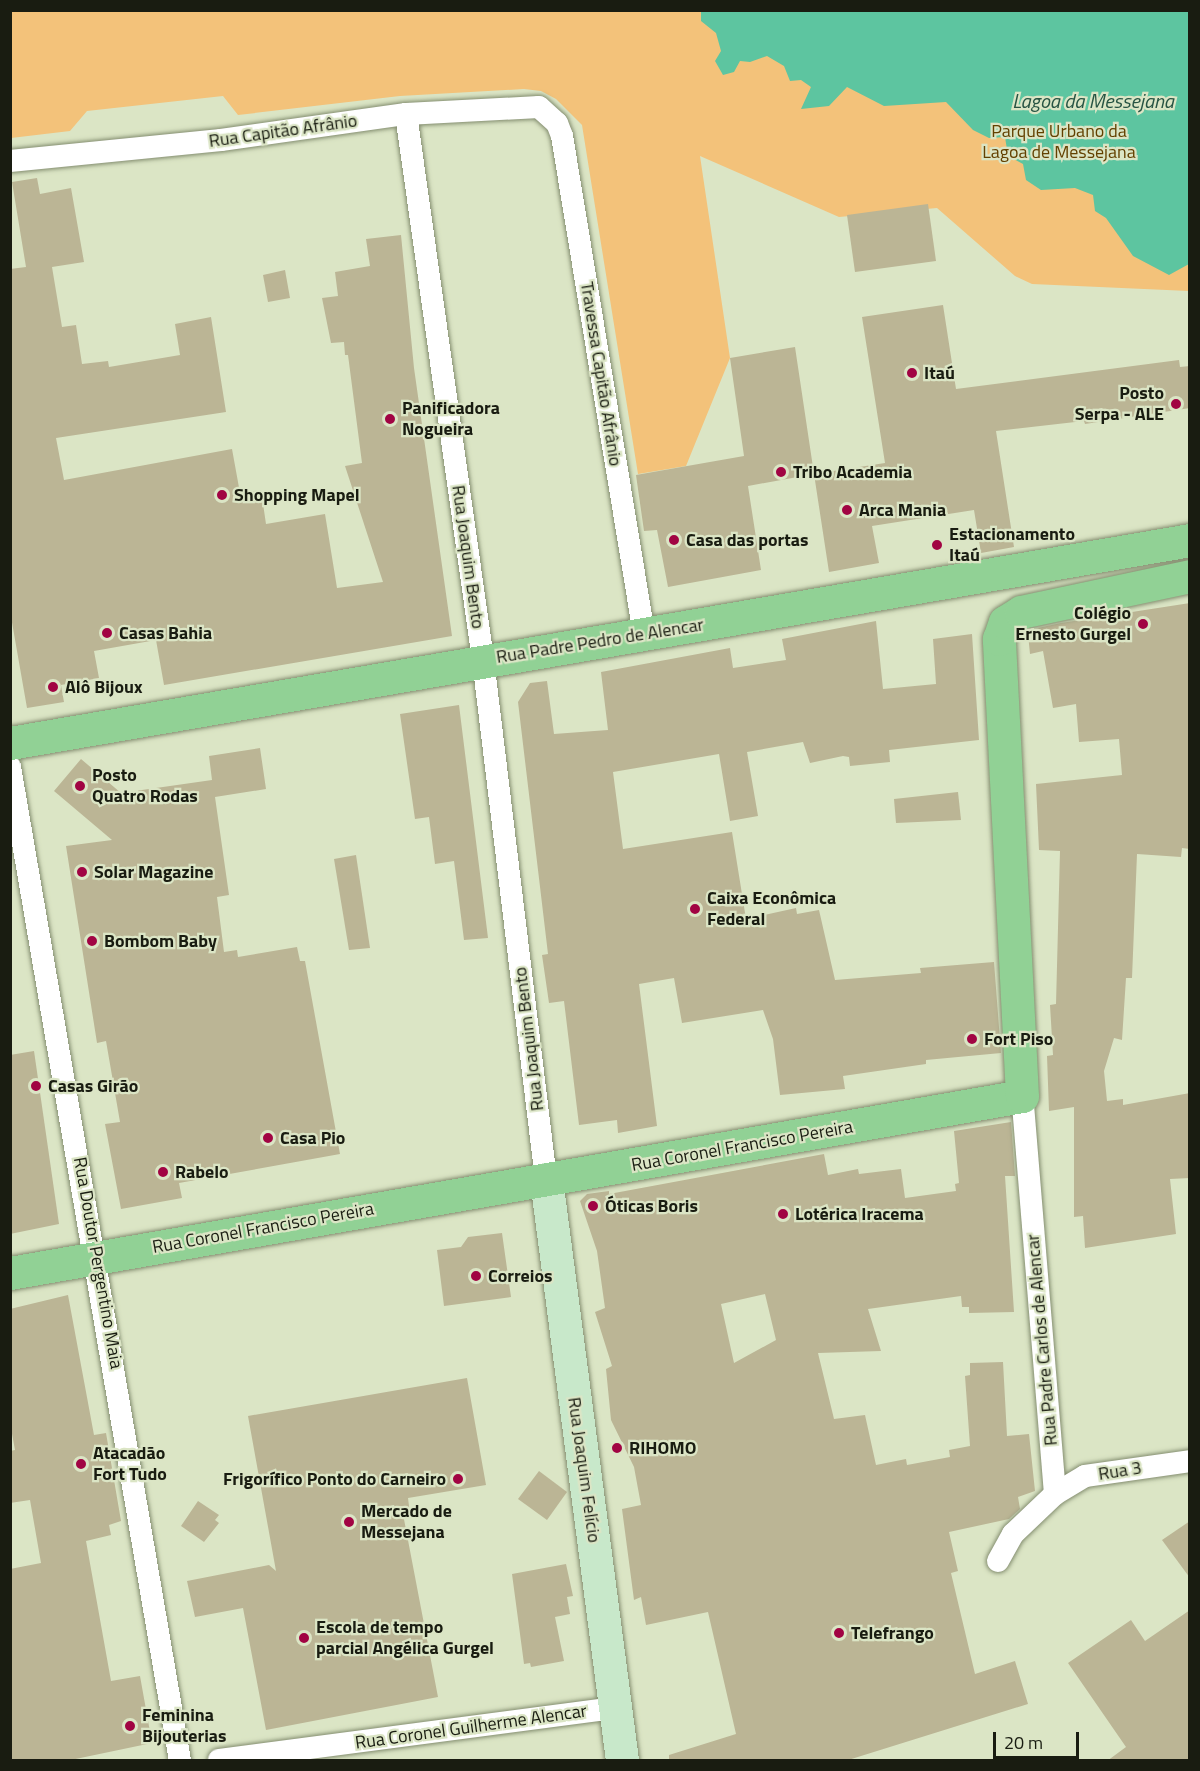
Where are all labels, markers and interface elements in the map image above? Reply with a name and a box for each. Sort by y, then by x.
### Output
water label: Lagoa da Messejana [1012,88,1174,112]
street label: Rua Capitão Afrânio [207,110,359,152]
park label: Parque Urbano da Lagoa de Messejana [982,121,1136,164]
street label: Travessa Capitão Afrânio [576,280,626,468]
place label: Itaú [924,362,955,384]
marker: Itaú [905,366,919,380]
place label: Posto Serpa - ALE [1075,383,1164,426]
marker: Posto Serpa - ALE [1169,397,1183,411]
place label: Panificadora Nogueira [402,398,500,440]
marker: Panificadora Nogueira [383,412,397,426]
place label: Tribo Academia [793,461,912,483]
marker: Tribo Academia [774,465,788,479]
place label: Shopping Mapel [234,484,360,506]
street label: Rua Joaquim Bento [447,484,489,630]
marker: Shopping Mapel [215,488,229,502]
place label: Arca Mania [859,499,946,521]
marker: Arca Mania [840,503,854,517]
place label: Estacionamento Itaú [949,524,1075,566]
place label: Casa das portas [686,529,808,551]
marker: Casa das portas [667,533,681,547]
marker: Estacionamento Itaú [930,538,944,552]
place label: Colégio Ernesto Gurgel [1015,603,1131,646]
street label: Rua Padre Pedro de Alencar [495,614,705,668]
marker: Colégio Ernesto Gurgel [1136,617,1150,631]
place label: Casas Bahia [119,622,212,644]
marker: Casas Bahia [100,626,114,640]
place label: Alô Bijoux [65,676,143,698]
marker: Alô Bijoux [46,680,60,694]
place label: Posto Quatro Rodas [92,765,198,808]
marker: Posto Quatro Rodas [73,779,87,793]
place label: Solar Magazine [94,861,213,883]
marker: Solar Magazine [75,865,89,879]
place label: Caixa Econômica Federal [707,888,836,930]
marker: Caixa Econômica Federal [688,902,702,916]
place label: Bombom Baby [104,930,217,952]
marker: Bombom Baby [85,934,99,948]
street label: Rua Joaquim Bento [509,966,549,1112]
place label: Fort Piso [984,1028,1053,1050]
marker: Fort Piso [965,1032,979,1046]
place label: Casas Girão [48,1075,138,1097]
marker: Casas Girão [29,1079,43,1093]
street label: Rua Coronel Francisco Pereira [630,1116,854,1176]
place label: Casa Pio [280,1127,345,1149]
marker: Casa Pio [261,1131,275,1145]
street label: Rua Doutor Pergentino Maia [69,1156,127,1370]
place label: Rabelo [175,1161,229,1183]
marker: Rabelo [156,1165,170,1179]
place label: Óticas Boris [605,1195,698,1217]
street label: Rua Coronel Francisco Pereira [151,1198,375,1258]
marker: Óticas Boris [586,1199,600,1213]
place label: Lotérica Iracema [795,1203,924,1225]
marker: Lotérica Iracema [776,1207,790,1221]
street label: Rua Padre Carlos de Alencar [1022,1233,1062,1447]
place label: Correios [488,1265,552,1287]
marker: Correios [469,1269,483,1283]
street label: Rua Joaquim Felício [563,1396,605,1544]
place label: RIHOMO [629,1437,696,1459]
marker: RIHOMO [610,1441,624,1455]
place label: Atacadão Fort Tudo [93,1443,167,1486]
marker: Atacadão Fort Tudo [74,1457,88,1471]
street label: Rua 3 [1097,1457,1143,1485]
place label: Frigorífico Ponto do Carneiro [223,1468,446,1490]
marker: Frigorífico Ponto do Carneiro [451,1472,465,1486]
place label: Mercado de Messejana [361,1501,452,1544]
marker: Mercado de Messejana [342,1515,356,1529]
place label: Escola de tempo parcial Angélica Gurgel [316,1617,494,1660]
place label: Telefrango [851,1622,934,1644]
marker: Telefrango [832,1626,846,1640]
marker: Escola de tempo parcial Angélica Gurgel [297,1631,311,1645]
street label: Rua Coronel Guilherme Alencar [354,1700,588,1754]
place label: Feminina Bijouterias [142,1705,227,1748]
marker: Feminina Bijouterias [123,1719,137,1733]
scale bar [996,1720,1082,1758]
text: 20 m [1004,1729,1043,1756]

